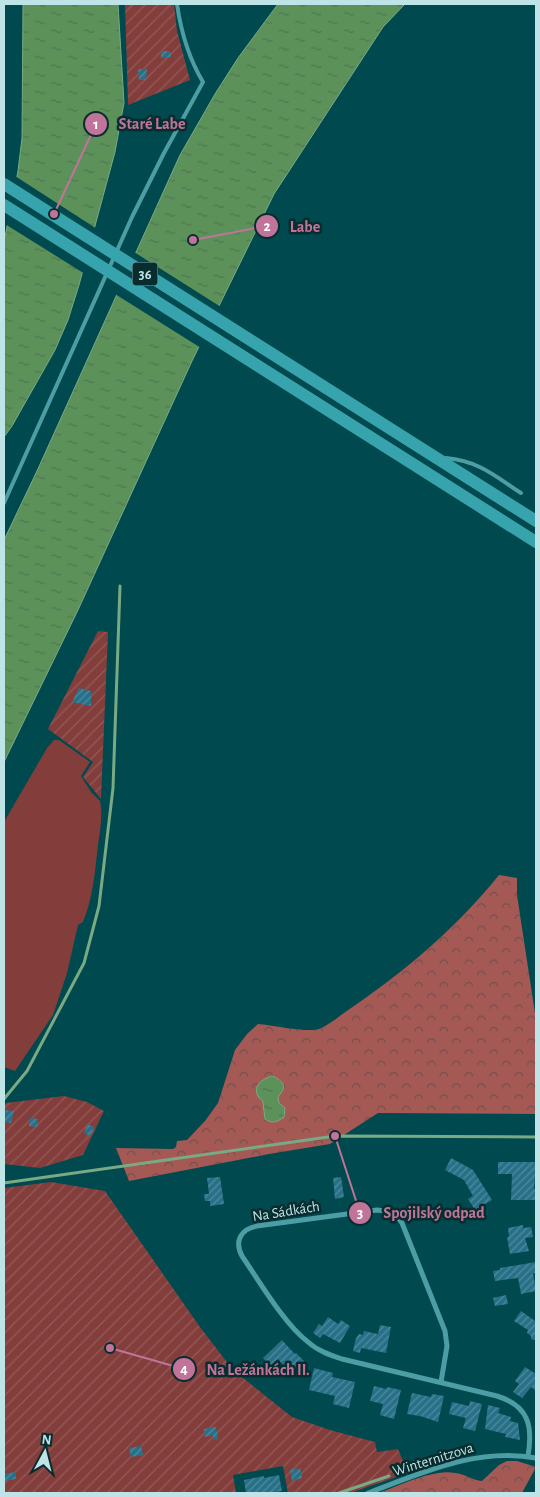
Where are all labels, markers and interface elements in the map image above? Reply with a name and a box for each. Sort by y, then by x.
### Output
callout: Staré Labe [84,108,196,139]
text: Staré Labe [118,116,186,132]
text: 1 [93,117,99,132]
callout: Labe [255,211,330,242]
text: 2 [263,219,271,234]
text: Labe [290,219,321,235]
road number: 36 [132,262,158,286]
callout: Spojilský odpad [348,1197,494,1228]
street label: Na Sádkách [251,1199,321,1224]
text: Spojilský odpad [383,1205,485,1222]
text: 3 [357,1206,363,1221]
callout: Na Ležánkách II. [171,1354,320,1385]
text: 4 [180,1362,188,1377]
text: Na Ležánkách II. [206,1362,310,1378]
north arrow [20,1427,70,1477]
text: N [41,1433,52,1448]
street label: Winternitzova [391,1440,475,1479]

